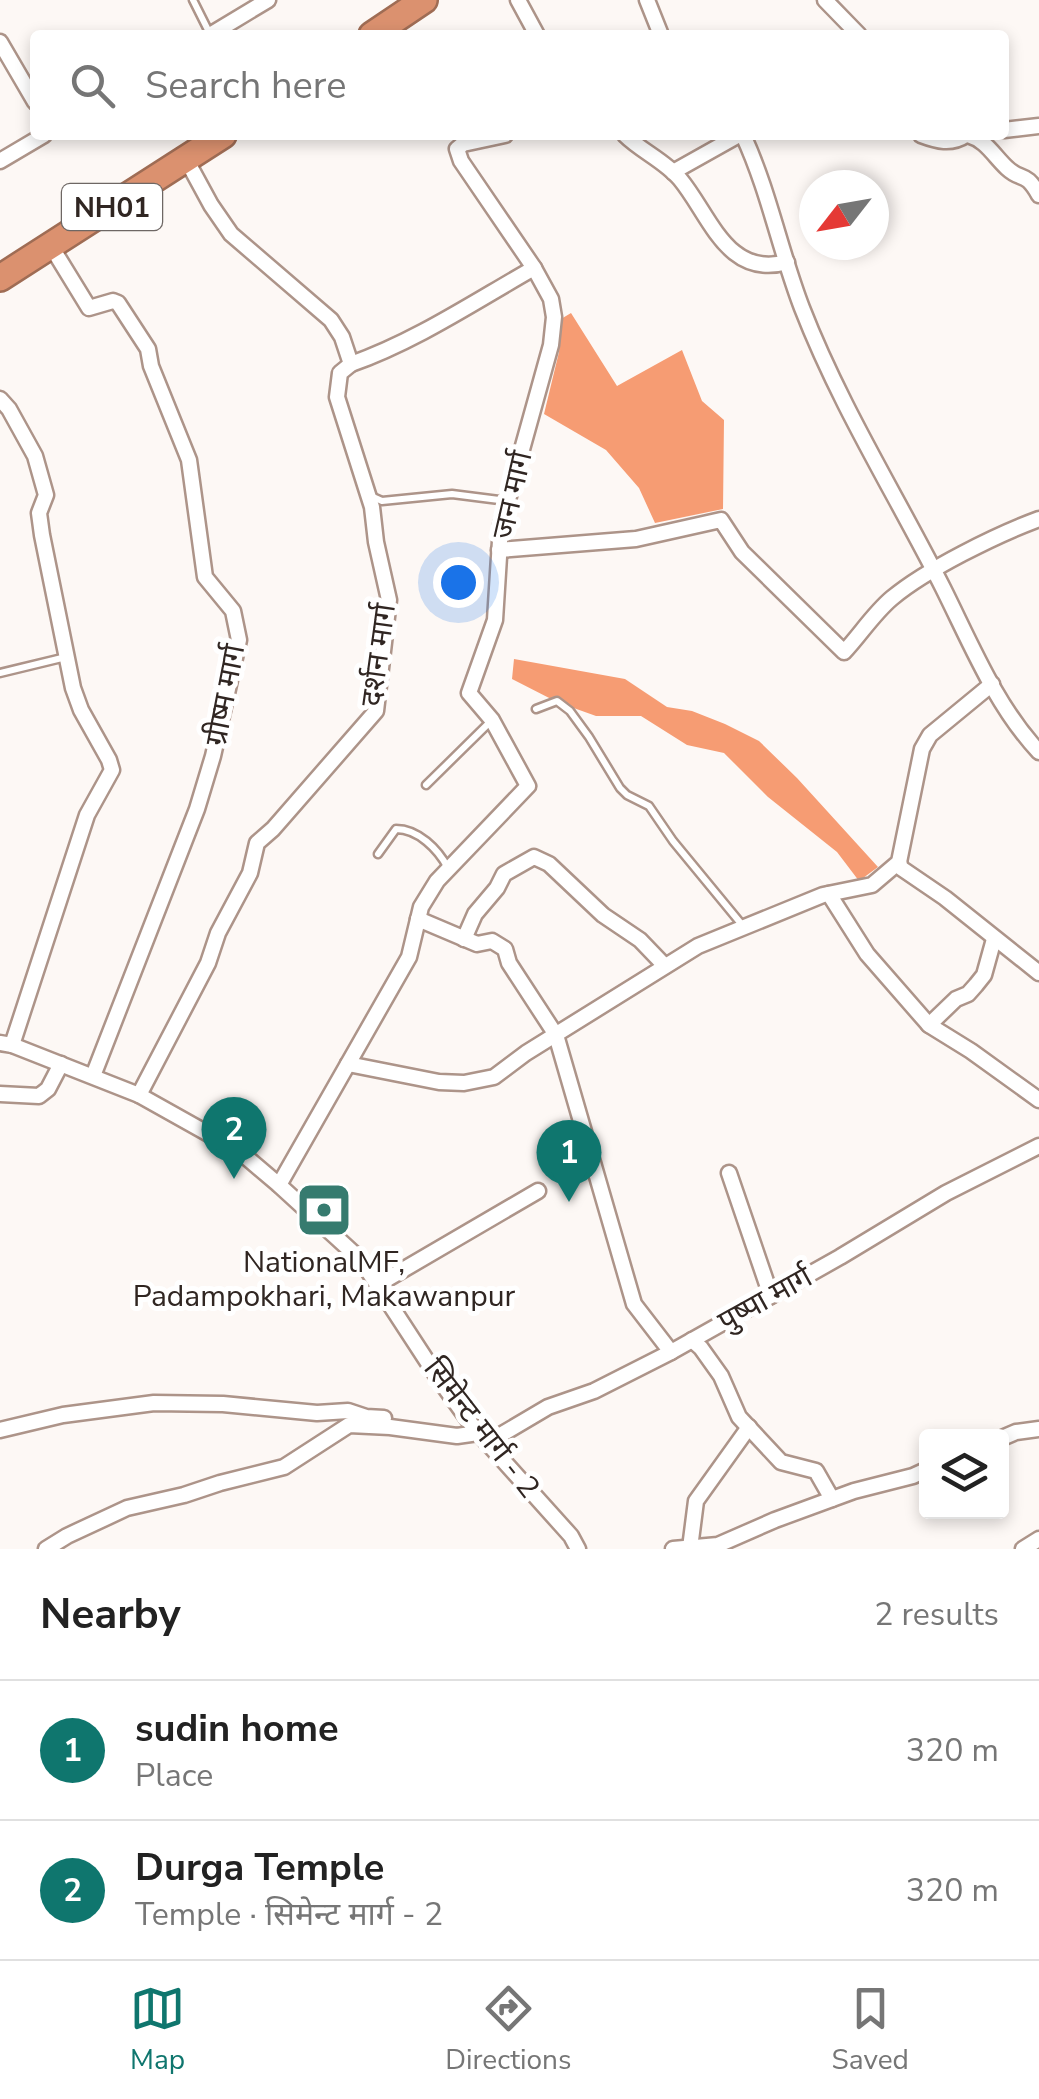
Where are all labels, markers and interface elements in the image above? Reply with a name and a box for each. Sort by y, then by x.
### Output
search box [30,30,1009,140]
icon: search [65,58,120,113]
text: Search here [145,60,346,111]
north arrow [799,170,889,260]
road number: NH01 [62,184,162,230]
street label: जन मार्ग [482,446,543,543]
your location [433,557,484,608]
street label: दर्शन मार्ग [351,600,406,709]
street label: ग्रीष्म मार्ग [196,640,256,749]
pin: 2 [202,1096,266,1179]
pin: 1 [536,1120,602,1202]
bank icon: NationalMF, Padampokhari, Makawanpur [294,1180,354,1240]
place label: NationalMF, Padampokhari, Makawanpur [133,1242,516,1317]
street label: पुष्पा मार्ग [711,1256,821,1342]
street label: सिमेन्ट मार्ग - 2 [414,1350,549,1507]
map controls [919,1429,1009,1519]
button: layers [919,1429,1009,1519]
text: Nearby [40,1586,181,1643]
text: 2 results [874,1593,999,1636]
text: sudin home [135,1703,339,1754]
text: 1 [63,1729,82,1772]
text: 320 m [906,1729,999,1772]
text: Place [135,1754,213,1797]
text: Durga Temple [135,1842,384,1893]
text: 2 [63,1869,82,1912]
text: 320 m [906,1869,999,1912]
text: Temple · सिमेन्ट मार्ग - 2 [135,1893,443,1936]
tab: Map [130,1981,185,2079]
tab: Directions [445,1981,571,2079]
tab: Saved [832,1981,909,2079]

